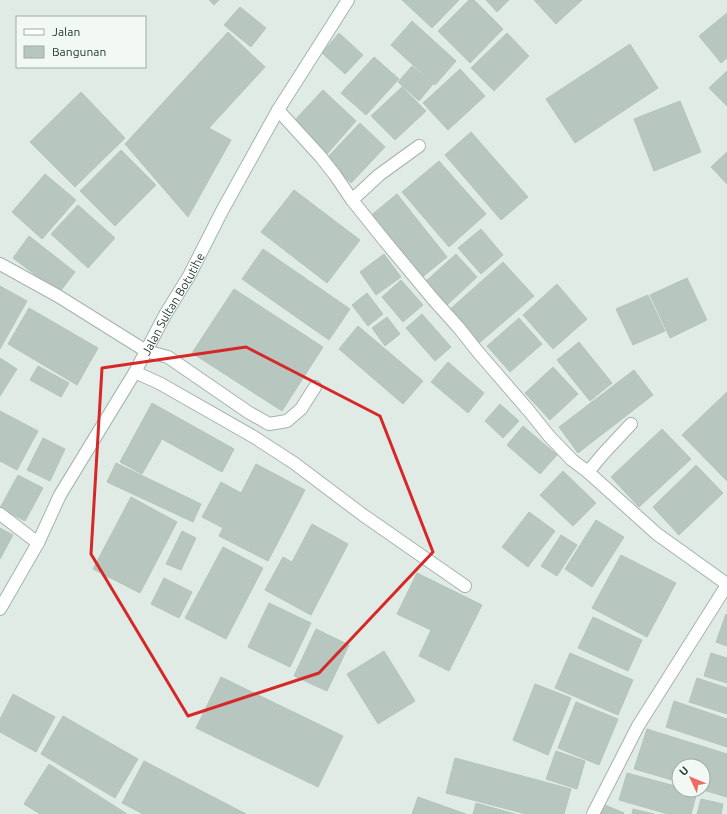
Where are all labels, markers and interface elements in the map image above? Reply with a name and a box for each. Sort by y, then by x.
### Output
legend [16,16,146,68]
text: Jalan [52,25,80,38]
text: Bangunan [52,45,106,58]
street label: Jalan Sultan Botutihe [139,250,206,357]
north arrow [671,758,711,798]
text: U [677,764,691,778]

